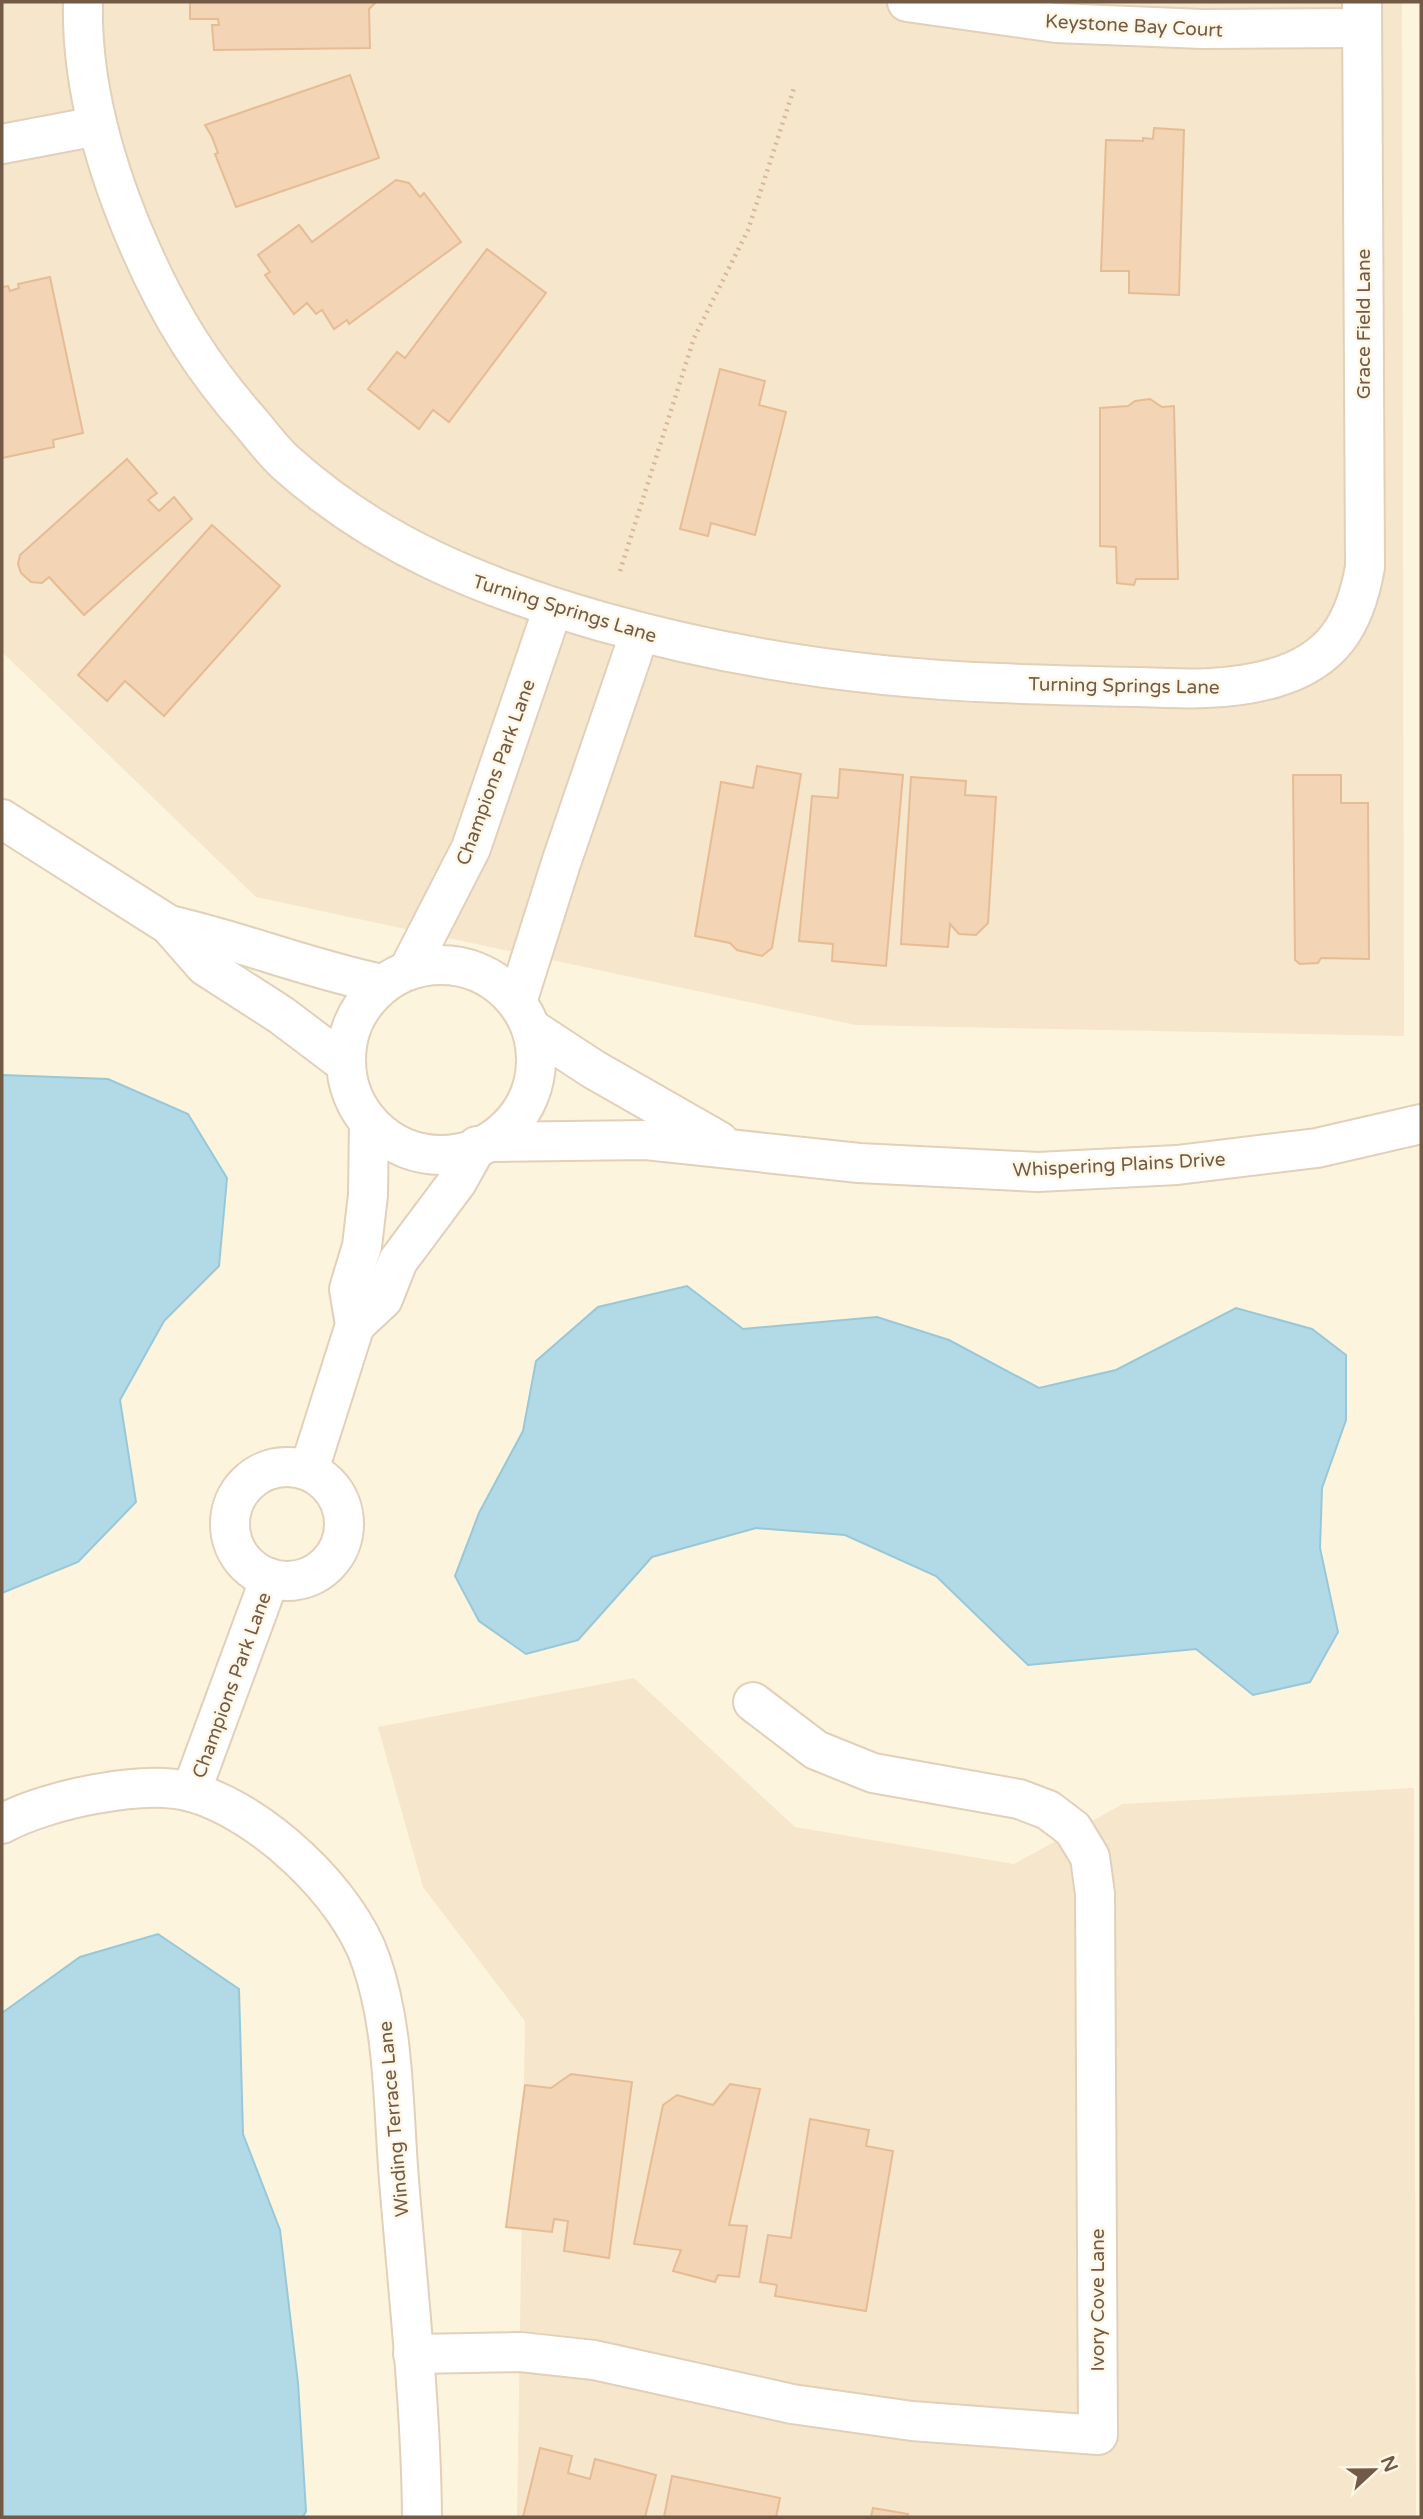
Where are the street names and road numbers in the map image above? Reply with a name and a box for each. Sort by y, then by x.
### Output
street label: Keystone Bay Court [1045,10,1223,42]
street label: Grace Field Lane [1353,249,1375,399]
street label: Turning Springs Lane [470,570,659,647]
street label: Turning Springs Lane [1028,673,1220,699]
street label: Champions Park Lane [452,676,540,868]
street label: Whispering Plains Drive [1012,1148,1226,1182]
street label: Champions Park Lane [188,1589,276,1781]
street label: Winding Terrace Lane [374,2020,414,2218]
street label: Ivory Cove Lane [1087,2228,1109,2372]

